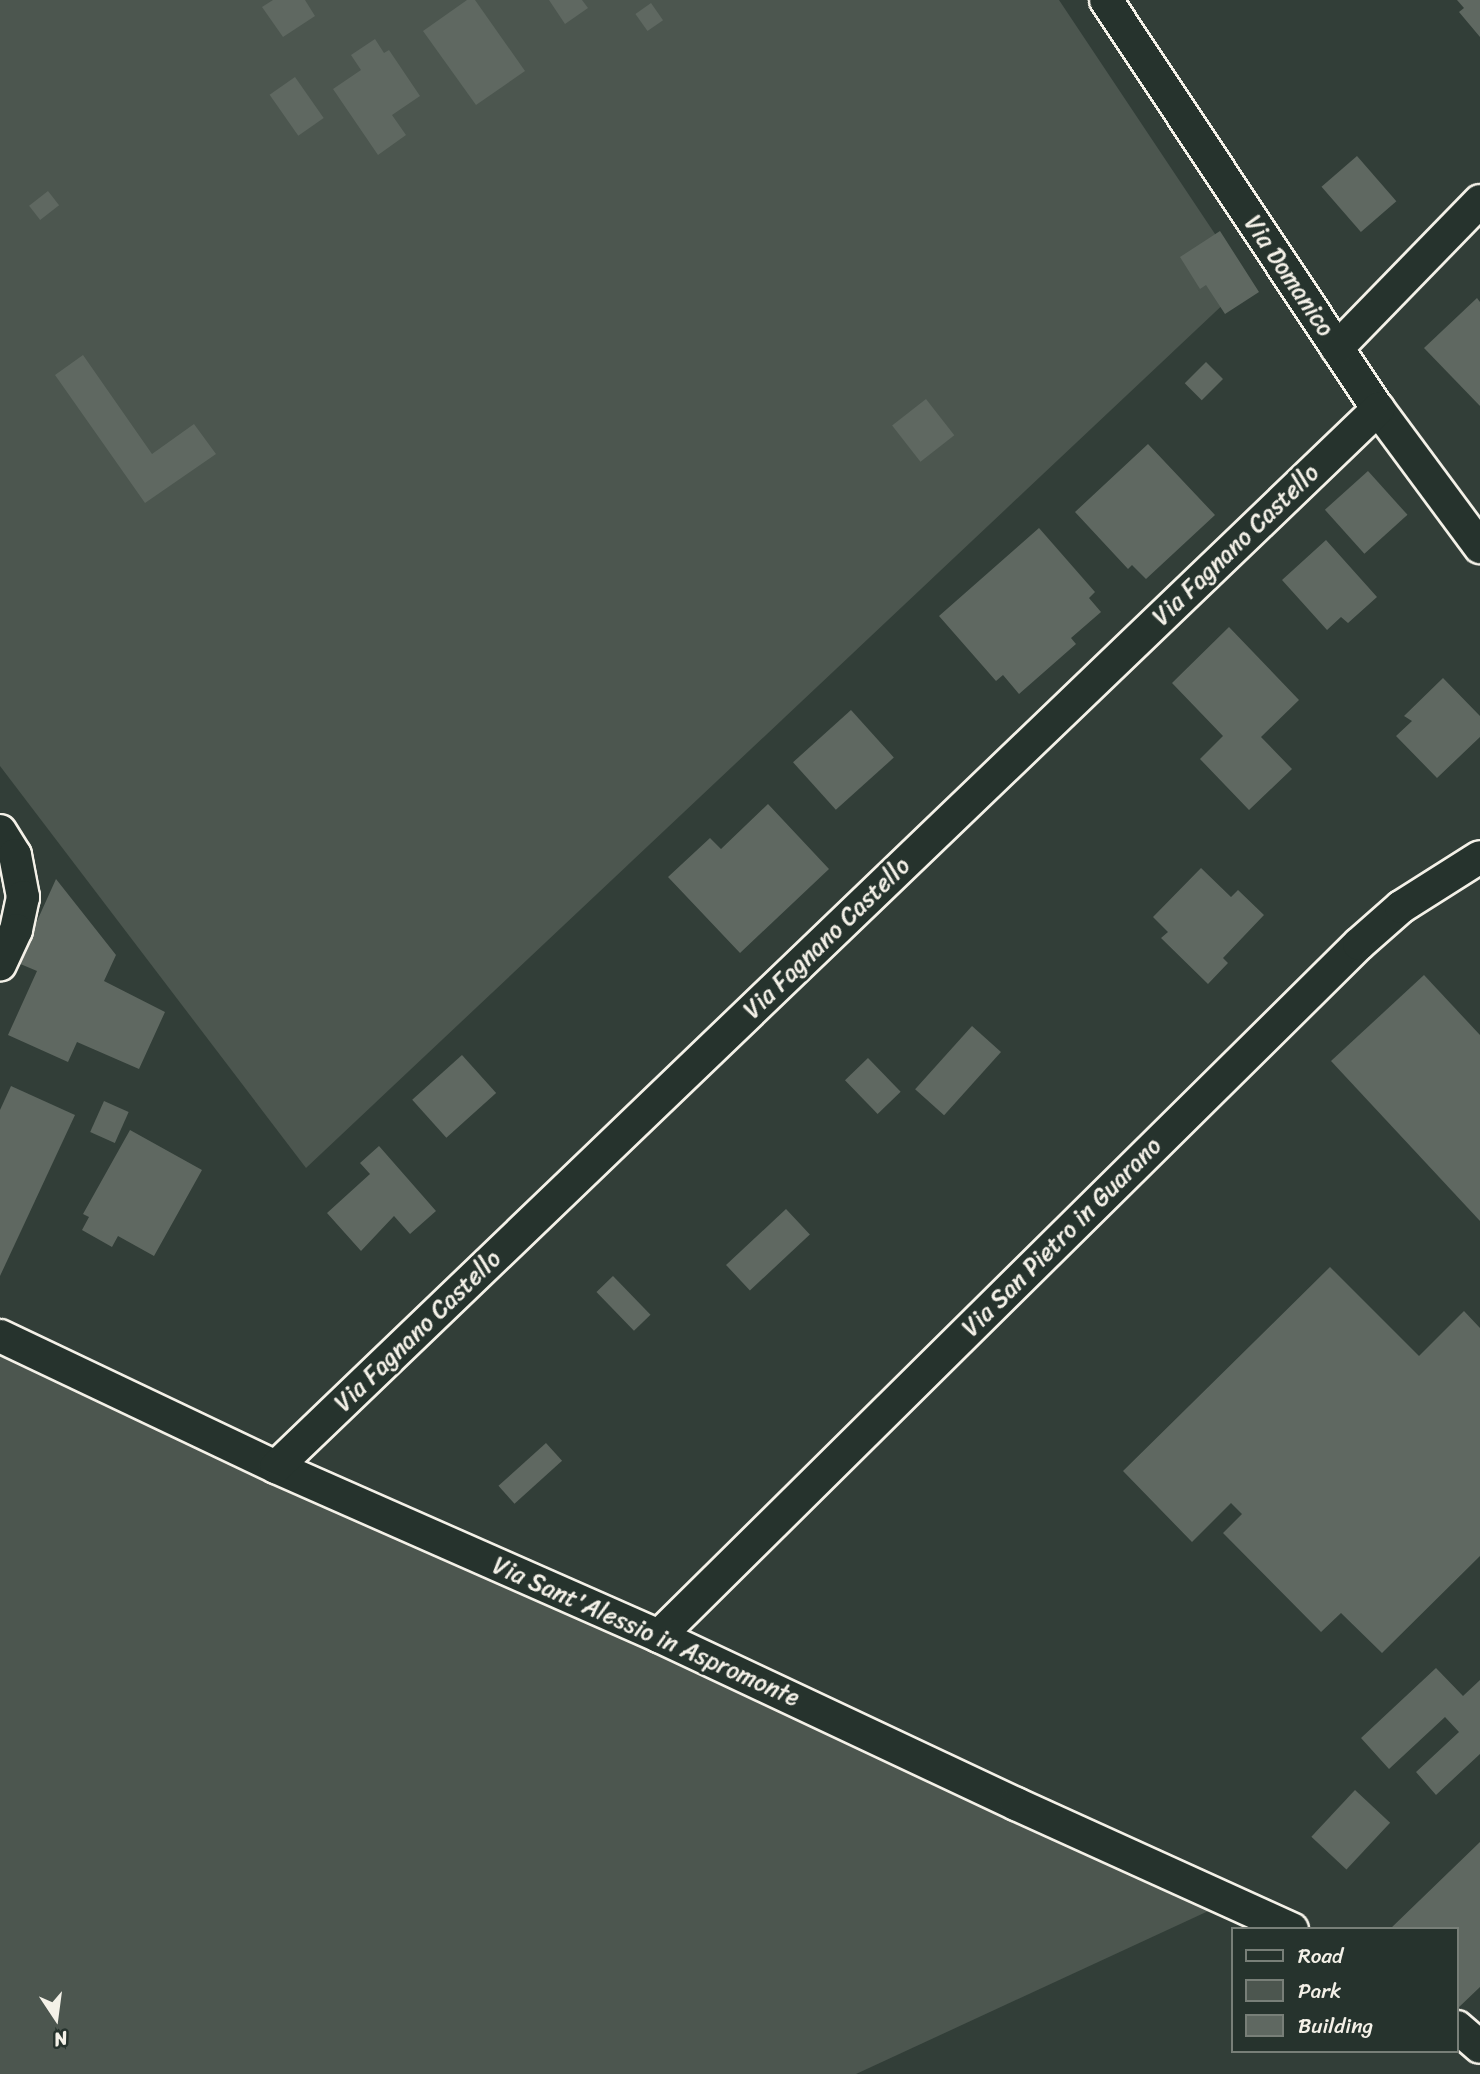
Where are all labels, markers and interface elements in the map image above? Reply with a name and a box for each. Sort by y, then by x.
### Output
street label: Via Domanico [1238,210,1340,342]
street label: Via Fagnano Castello [1147,459,1325,631]
street label: Via Fagnano Castello [738,852,916,1024]
street label: Via San Pietro in Guarano [956,1131,1168,1343]
street label: Via Fagnano Castello [329,1245,507,1417]
street label: Via Sant'Alessio in Aspromonte [488,1551,804,1713]
legend [1232,1927,1459,2053]
text: Road [1298,1937,1343,1975]
text: Park [1298,1972,1341,2010]
north arrow [21,1983,91,2053]
text: Building [1298,2007,1373,2045]
text: N [51,2021,71,2057]

